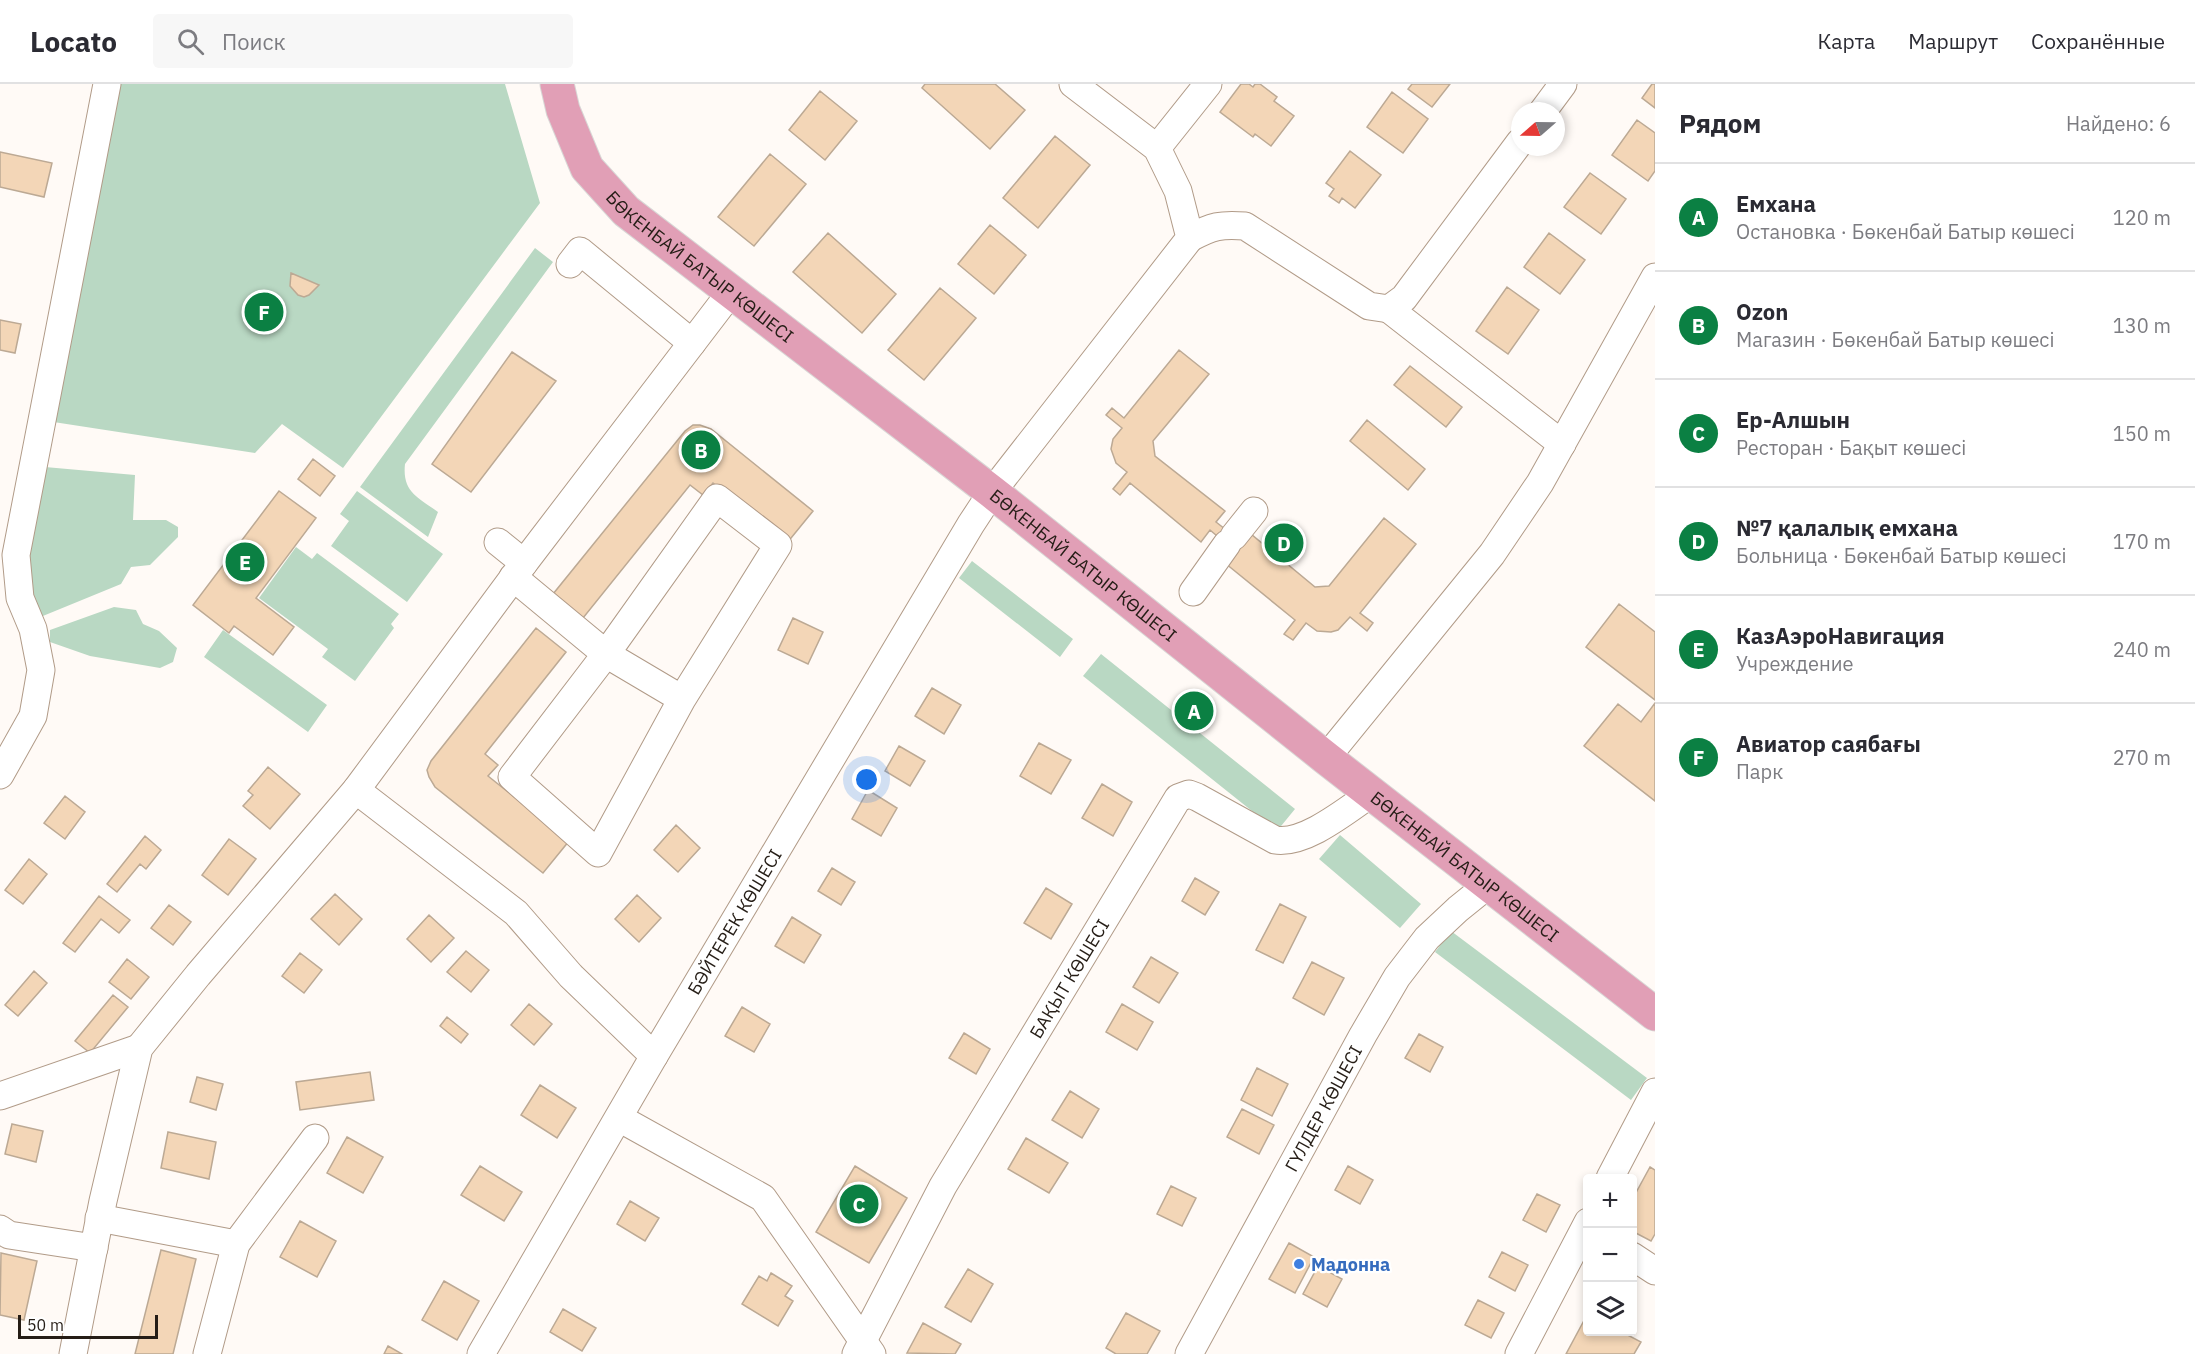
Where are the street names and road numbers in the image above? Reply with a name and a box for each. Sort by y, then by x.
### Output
street label: БӨКЕНБАЙ БАТЫР КӨШЕСІ [602,186,799,347]
street label: БӨКЕНБАЙ БАТЫР КӨШЕСІ [985,484,1182,646]
street label: БӨКЕНБАЙ БАТЫР КӨШЕСІ [1366,786,1564,947]
street label: БӘЙТЕРЕК КӨШЕСІ [682,845,786,999]
street label: БАҚЫТ КӨШЕСІ [1024,914,1114,1042]
street label: ГҮЛДЕР КӨШЕСІ [1279,1041,1367,1175]

